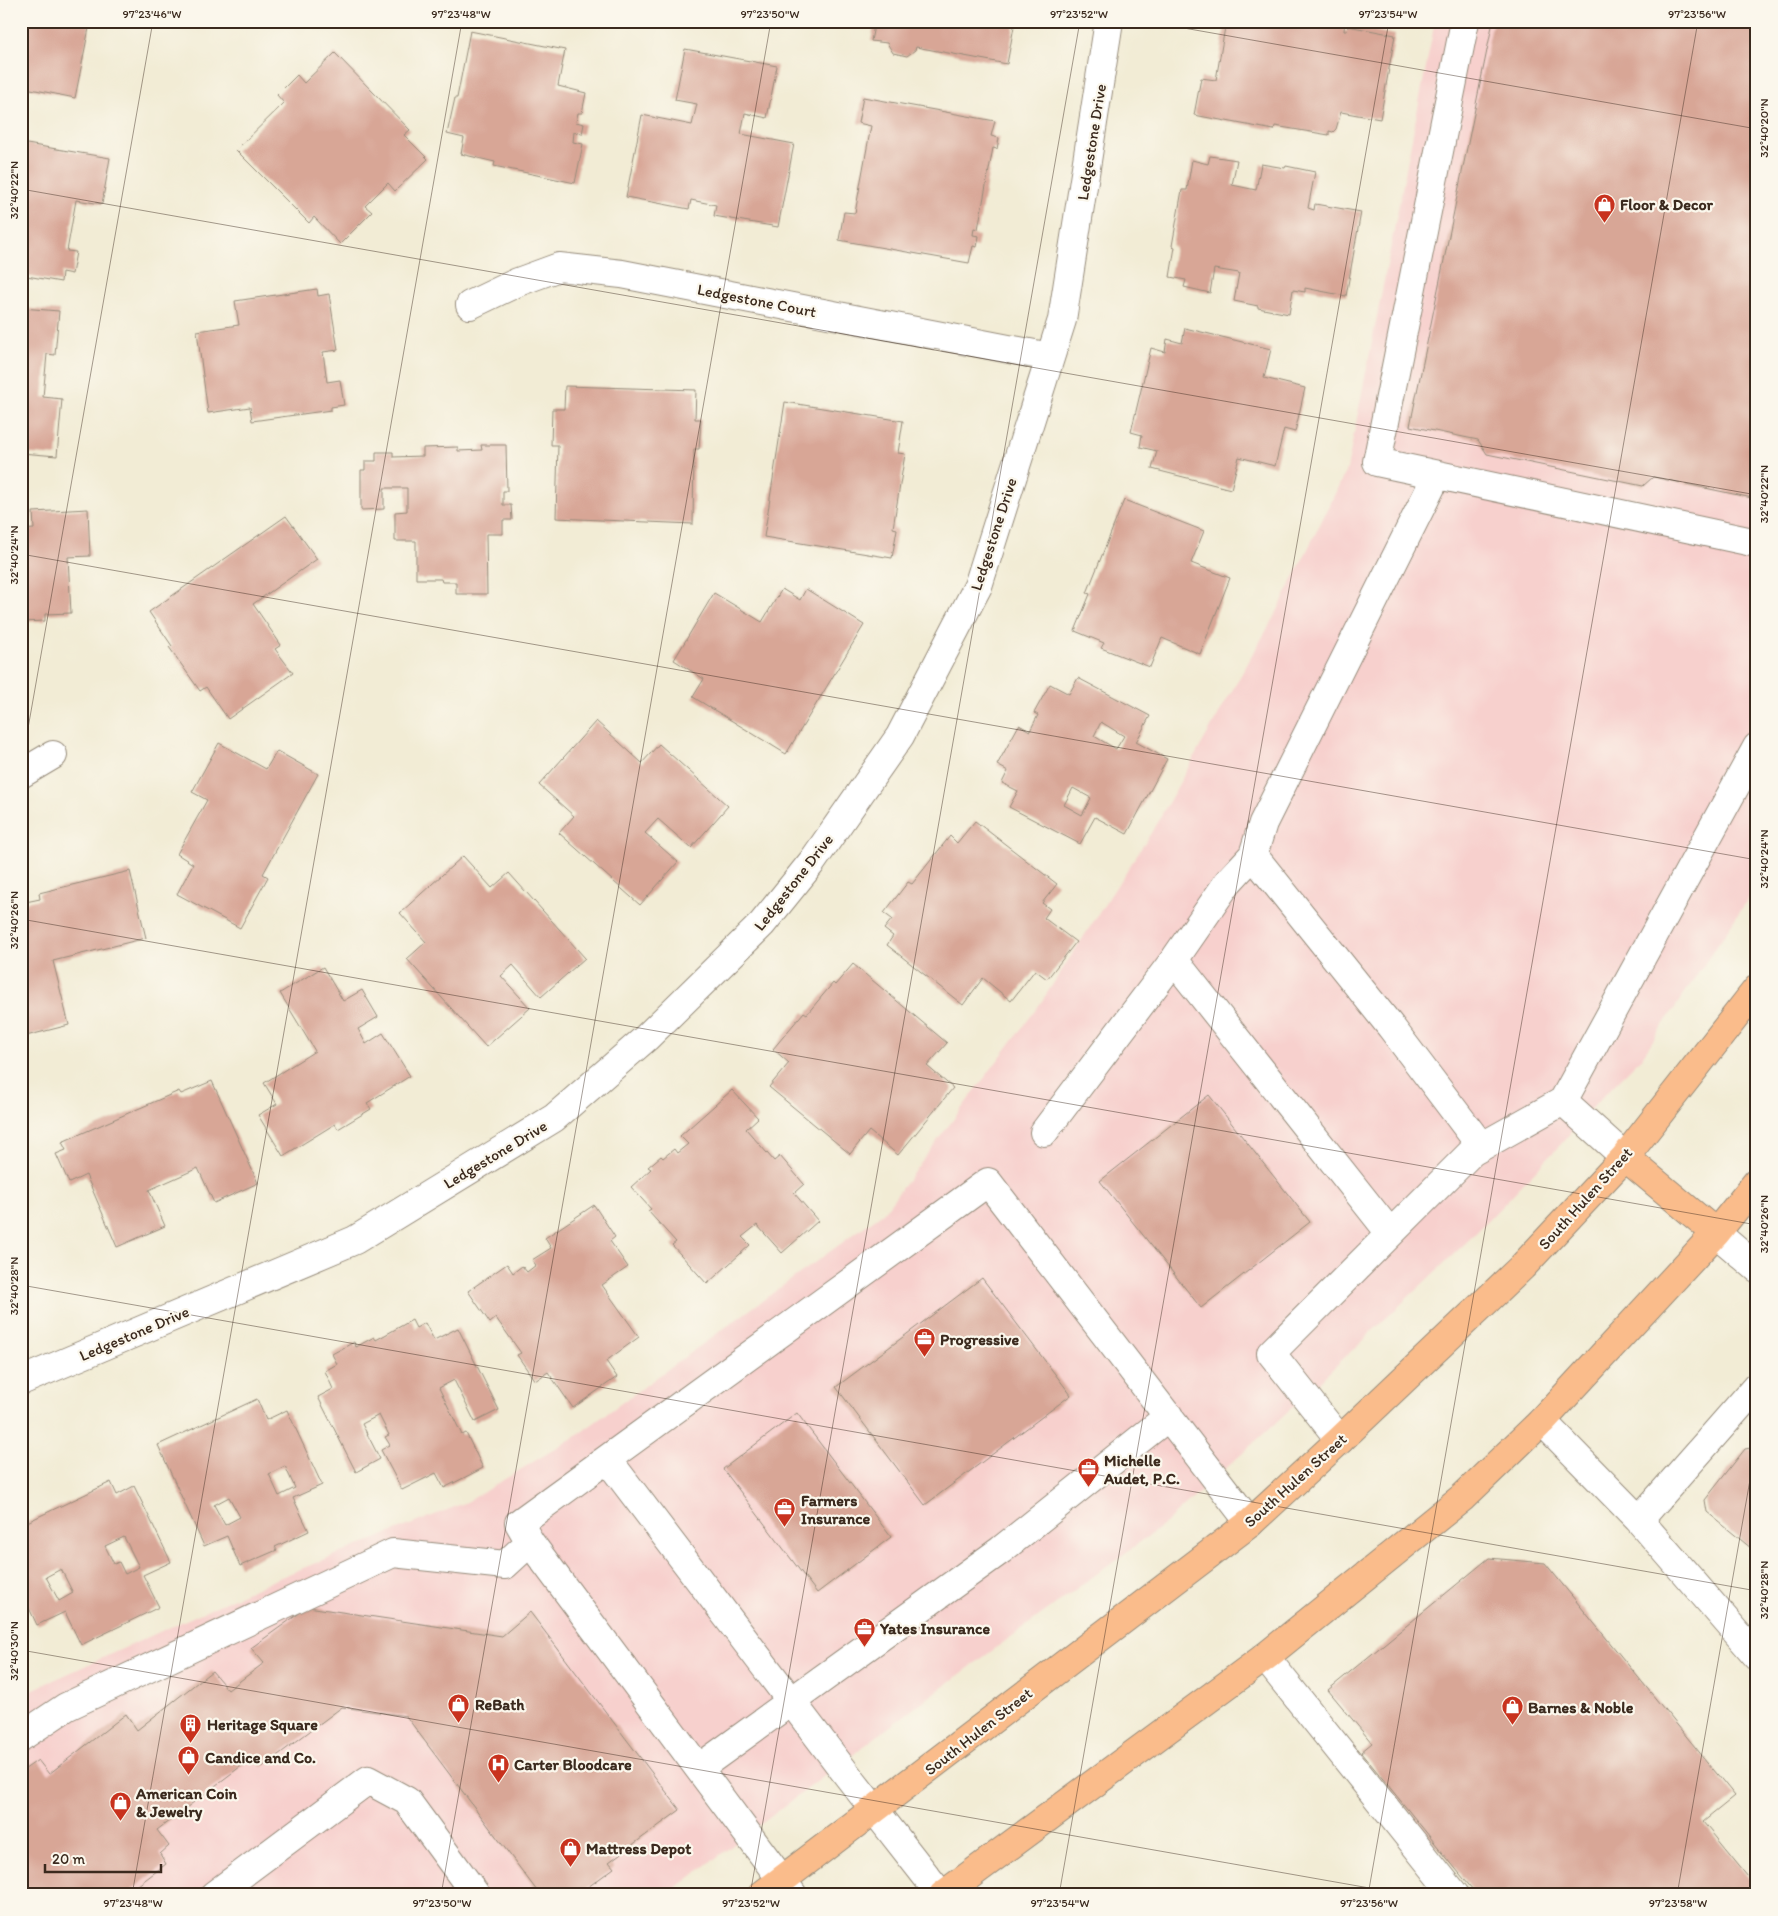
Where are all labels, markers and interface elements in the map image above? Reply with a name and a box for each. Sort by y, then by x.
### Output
text: 97°23'46"W [122,7,182,21]
text: 97°23'48"W [431,7,491,21]
text: 97°23'50"W [740,7,800,21]
text: 97°23'52"W [1050,7,1108,21]
text: 97°23'54"W [1358,7,1418,21]
text: 97°23'56"W [1668,7,1726,21]
street label: Ledgestone Drive [1073,82,1110,202]
text: 32°40'20"N [1757,98,1771,158]
text: 32°40'22"N [7,161,21,219]
shop icon: Floor & Decor [1592,192,1616,223]
place label: Floor & Decor [1620,195,1714,214]
street label: Ledgestone Court [696,280,818,321]
text: 32°40'22"N [1757,465,1771,523]
street label: Ledgestone Drive [966,475,1021,593]
text: 32°40'24"N [7,525,21,585]
text: 32°40'24"N [1757,829,1771,889]
street label: Ledgestone Drive [750,830,837,934]
text: 32°40'26"N [7,891,21,949]
street label: Ledgestone Drive [440,1116,551,1193]
street label: South Hulen Street [1534,1143,1636,1253]
text: 32°40'26"N [1757,1195,1771,1253]
text: 32°40'28"N [7,1257,21,1315]
street label: Ledgestone Drive [76,1302,192,1365]
office icon: Progressive [912,1327,936,1358]
place label: Progressive [940,1330,1019,1350]
street label: South Hulen Street [1240,1429,1350,1531]
place label: Michelle Audet, P.C. [1103,1451,1180,1488]
office icon: Michelle Audet, P.C. [1076,1457,1100,1488]
place label: Farmers Insurance [801,1491,871,1528]
office icon: Farmers Insurance [773,1497,797,1528]
text: 32°40'28"N [1757,1561,1771,1619]
office icon: Yates Insurance [852,1616,876,1647]
place label: Yates Insurance [879,1619,991,1638]
text: 32°40'30"N [7,1621,21,1681]
street label: South Hulen Street [921,1684,1036,1779]
shop icon: ReBath [447,1692,471,1723]
place label: ReBath [475,1695,525,1714]
shop icon: Barnes & Noble [1500,1695,1524,1726]
place label: Barnes & Noble [1528,1698,1634,1717]
building icon: Heritage Square [179,1712,203,1743]
place label: Heritage Square [207,1715,318,1735]
shop icon: Candice and Co. [177,1745,201,1776]
place label: Candice and Co. [205,1748,316,1767]
hospital icon: Carter Bloodcare [486,1752,510,1783]
place label: Carter Bloodcare [514,1755,632,1774]
place label: American Coin & Jewelry [135,1784,237,1822]
shop icon: American Coin & Jewelry [108,1790,132,1821]
shop icon: Mattress Depot [558,1836,582,1867]
place label: Mattress Depot [586,1839,691,1859]
scale bar [45,1841,161,1873]
text: 20 m [52,1850,86,1868]
text: 97°23'48"W [103,1896,163,1910]
text: 97°23'50"W [412,1896,472,1910]
text: 97°23'52"W [722,1896,780,1910]
text: 97°23'54"W [1030,1896,1090,1910]
text: 97°23'56"W [1340,1896,1398,1910]
text: 97°23'58"W [1649,1896,1707,1910]

